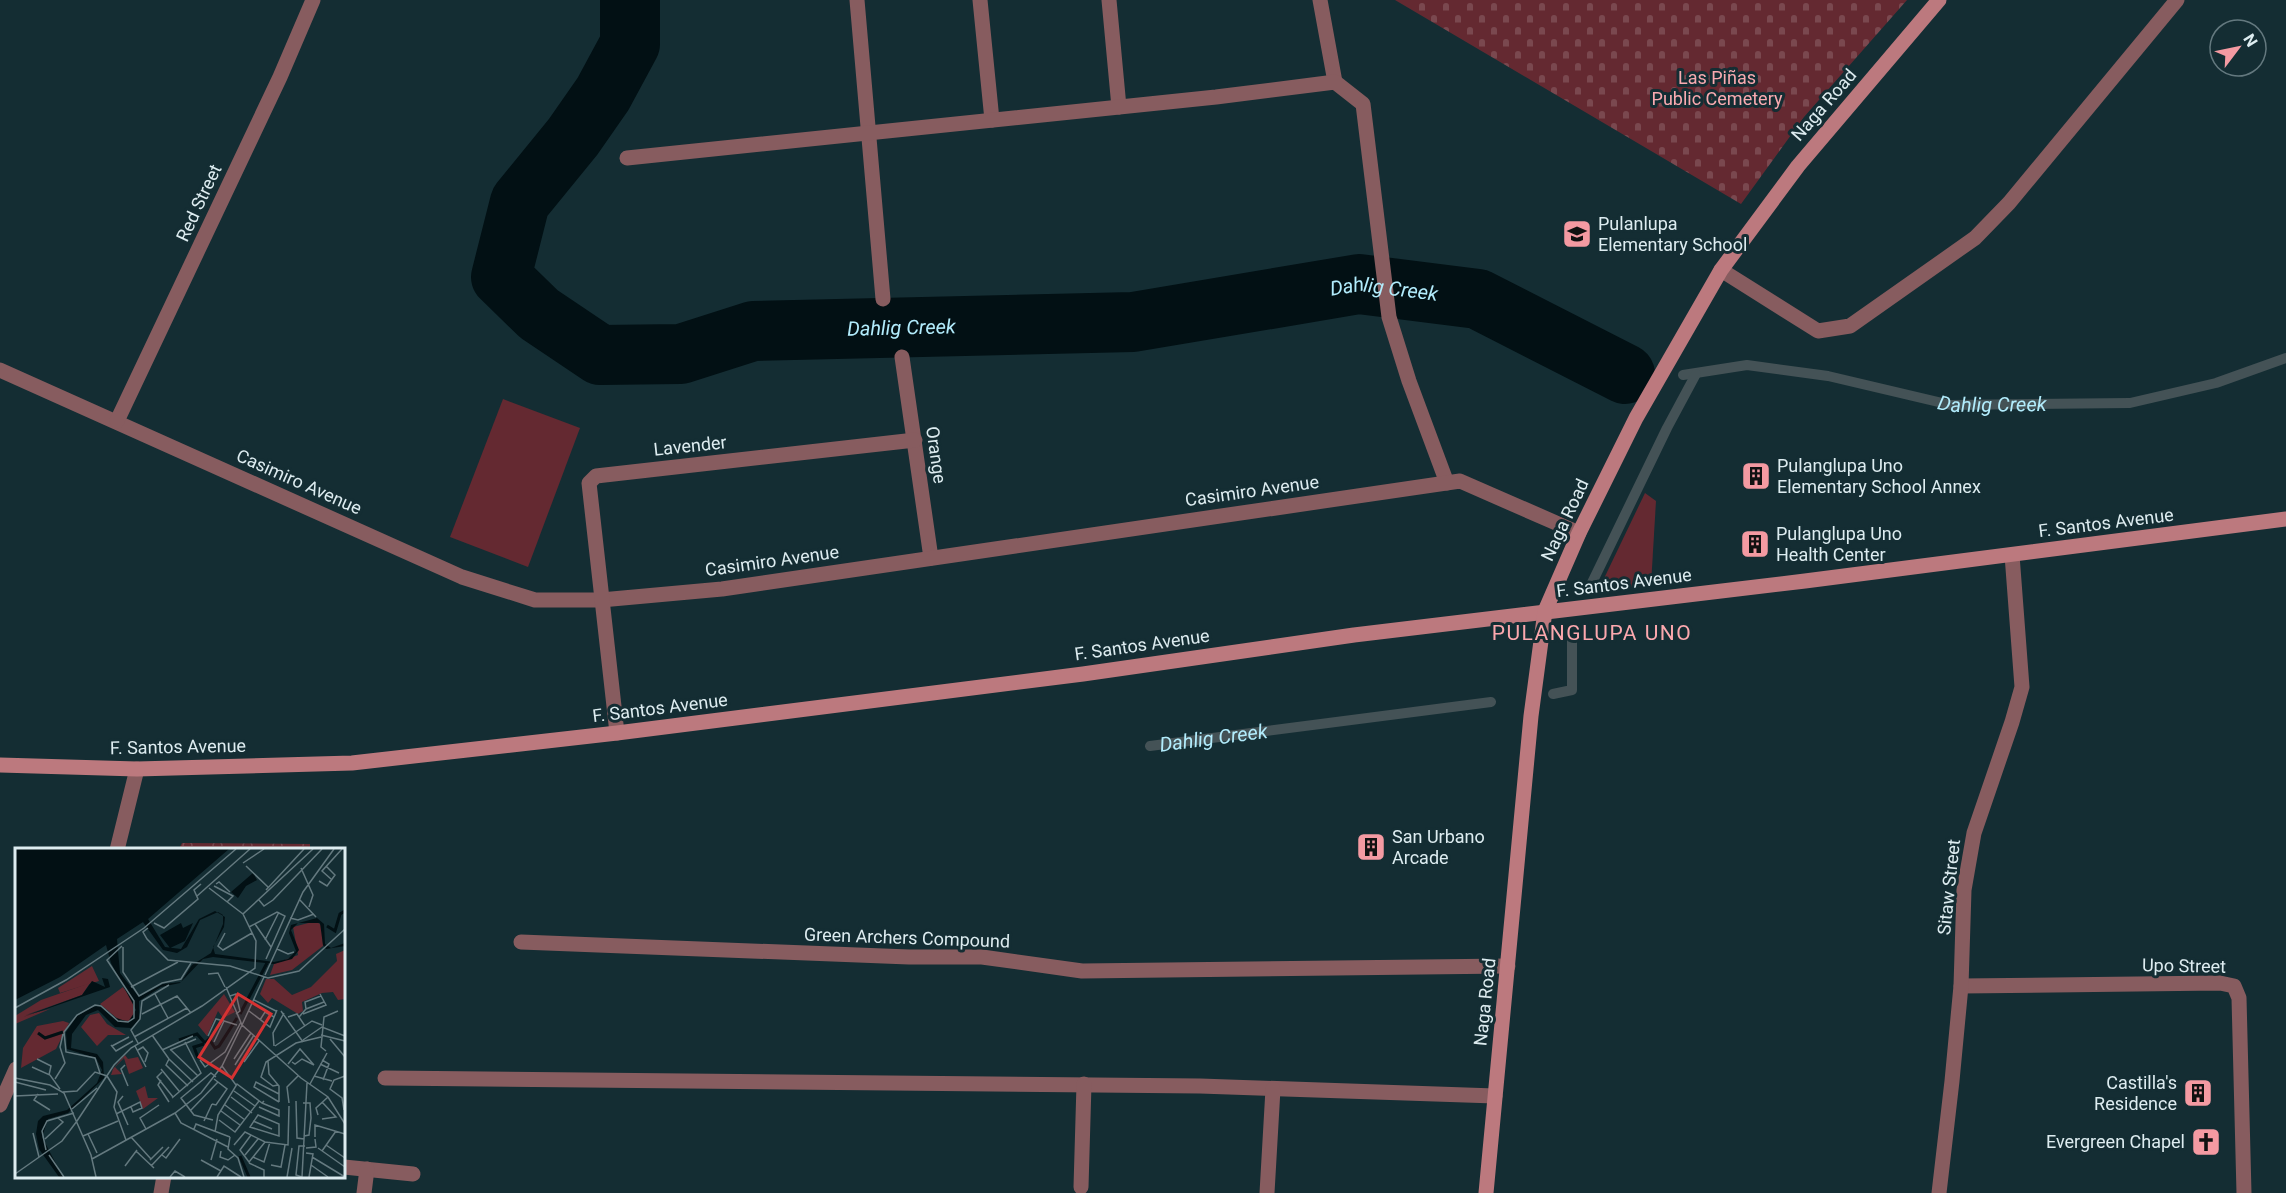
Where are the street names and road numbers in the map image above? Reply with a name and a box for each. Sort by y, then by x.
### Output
street label: Naga Road [1787,64,1861,145]
street label: Red Street [172,161,226,245]
street label: Orange [922,425,951,485]
street label: Lavender [652,431,727,460]
street label: Casimiro Avenue [233,445,365,519]
street label: Casimiro Avenue [1184,471,1320,510]
street label: Naga Road [1536,475,1593,564]
street label: F. Santos Avenue [2037,504,2175,541]
street label: Casimiro Avenue [704,541,840,580]
street label: F. Santos Avenue [1555,564,1693,601]
street label: F. Santos Avenue [1073,625,1211,664]
street label: F. Santos Avenue [591,689,729,726]
street label: F. Santos Avenue [110,735,246,758]
street label: Sitaw Street [1933,838,1964,936]
street label: Green Archers Compound [804,923,1010,952]
street label: Upo Street [2142,954,2226,977]
street label: Naga Road [1469,957,1500,1047]

